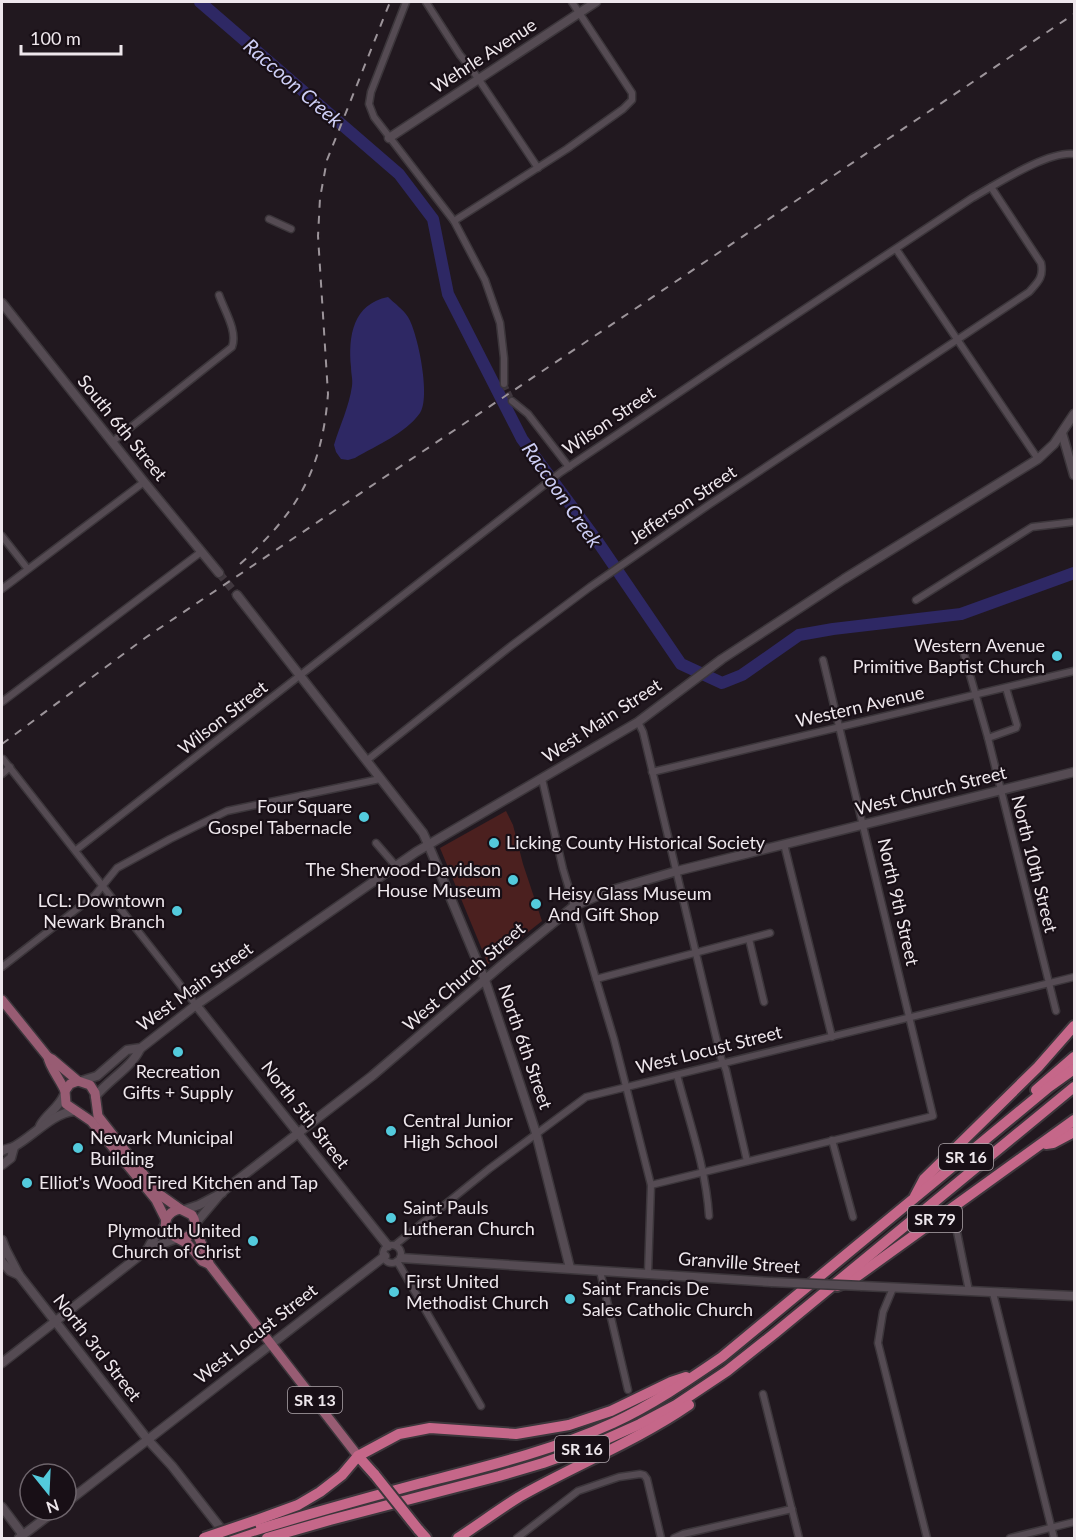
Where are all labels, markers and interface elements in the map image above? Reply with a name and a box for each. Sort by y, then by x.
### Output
street label: Wehrle Avenue [427,13,540,97]
scale bar [21,18,122,56]
text: 100 m [30,27,81,49]
water label: Raccoon Creek [239,33,348,132]
street label: South 6th Street [73,370,173,485]
street label: Wilson Street [558,381,659,459]
water label: Raccoon Creek [518,437,608,552]
street label: Jefferson Street [625,460,741,548]
place label: Western Avenue Primitive Baptist Church [853,634,1045,677]
marker: Western Avenue Primitive Baptist Church [1050,649,1064,663]
street label: West Main Street [538,673,666,767]
street label: Wilson Street [173,675,272,759]
street label: Western Avenue [793,681,926,731]
street label: West Church Street [853,760,1009,819]
street label: North 10th Street [1007,793,1063,935]
place label: Four Square Gospel Tabernacle [208,795,352,838]
marker: Four Square Gospel Tabernacle [357,810,371,824]
place label: Licking County Historical Society [506,831,766,853]
marker: Licking County Historical Society [487,836,501,850]
street label: North 9th Street [874,836,924,968]
place label: The Sherwood-Davidson House Museum [306,858,501,901]
marker: The Sherwood-Davidson House Museum [506,873,520,887]
place label: Heisy Glass Museum And Gift Shop [548,882,712,925]
place label: LCL: Downtown Newark Branch [38,889,165,932]
marker: Heisy Glass Museum And Gift Shop [529,897,543,911]
marker: LCL: Downtown Newark Branch [170,904,184,918]
street label: West Church Street [398,917,529,1035]
street label: West Main Street [132,936,257,1036]
street label: North 6th Street [494,982,558,1112]
street label: West Locust Street [633,1020,785,1078]
marker: Recreation Gifts + Supply [171,1045,185,1059]
street label: North 5th Street [257,1056,355,1173]
place label: Recreation Gifts + Supply [123,1060,234,1103]
place label: Central Junior High School [403,1109,513,1152]
marker: Central Junior High School [384,1124,398,1138]
place label: Newark Municipal Building [90,1126,233,1169]
marker: Newark Municipal Building [71,1141,85,1155]
road number: SR 16 [939,1144,993,1170]
place label: Elliot's Wood Fired Kitchen and Tap [39,1171,318,1193]
marker: Elliot's Wood Fired Kitchen and Tap [20,1176,34,1190]
place label: Saint Pauls Lutheran Church [403,1196,535,1239]
road number: SR 79 [908,1206,962,1232]
marker: Saint Pauls Lutheran Church [384,1211,398,1225]
place label: Plymouth United Church of Christ [107,1219,242,1262]
marker: Plymouth United Church of Christ [246,1234,260,1248]
street label: Granville Street [678,1247,801,1277]
place label: First United Methodist Church [406,1270,549,1313]
place label: Saint Francis De Sales Catholic Church [582,1277,753,1320]
street label: West Locust Street [190,1278,322,1388]
marker: First United Methodist Church [387,1285,401,1299]
street label: North 3rd Street [49,1289,147,1406]
marker: Saint Francis De Sales Catholic Church [563,1292,577,1306]
road number: SR 13 [288,1387,342,1413]
road number: SR 16 [555,1436,609,1462]
north arrow [18,1462,78,1522]
text: N [44,1496,62,1518]

